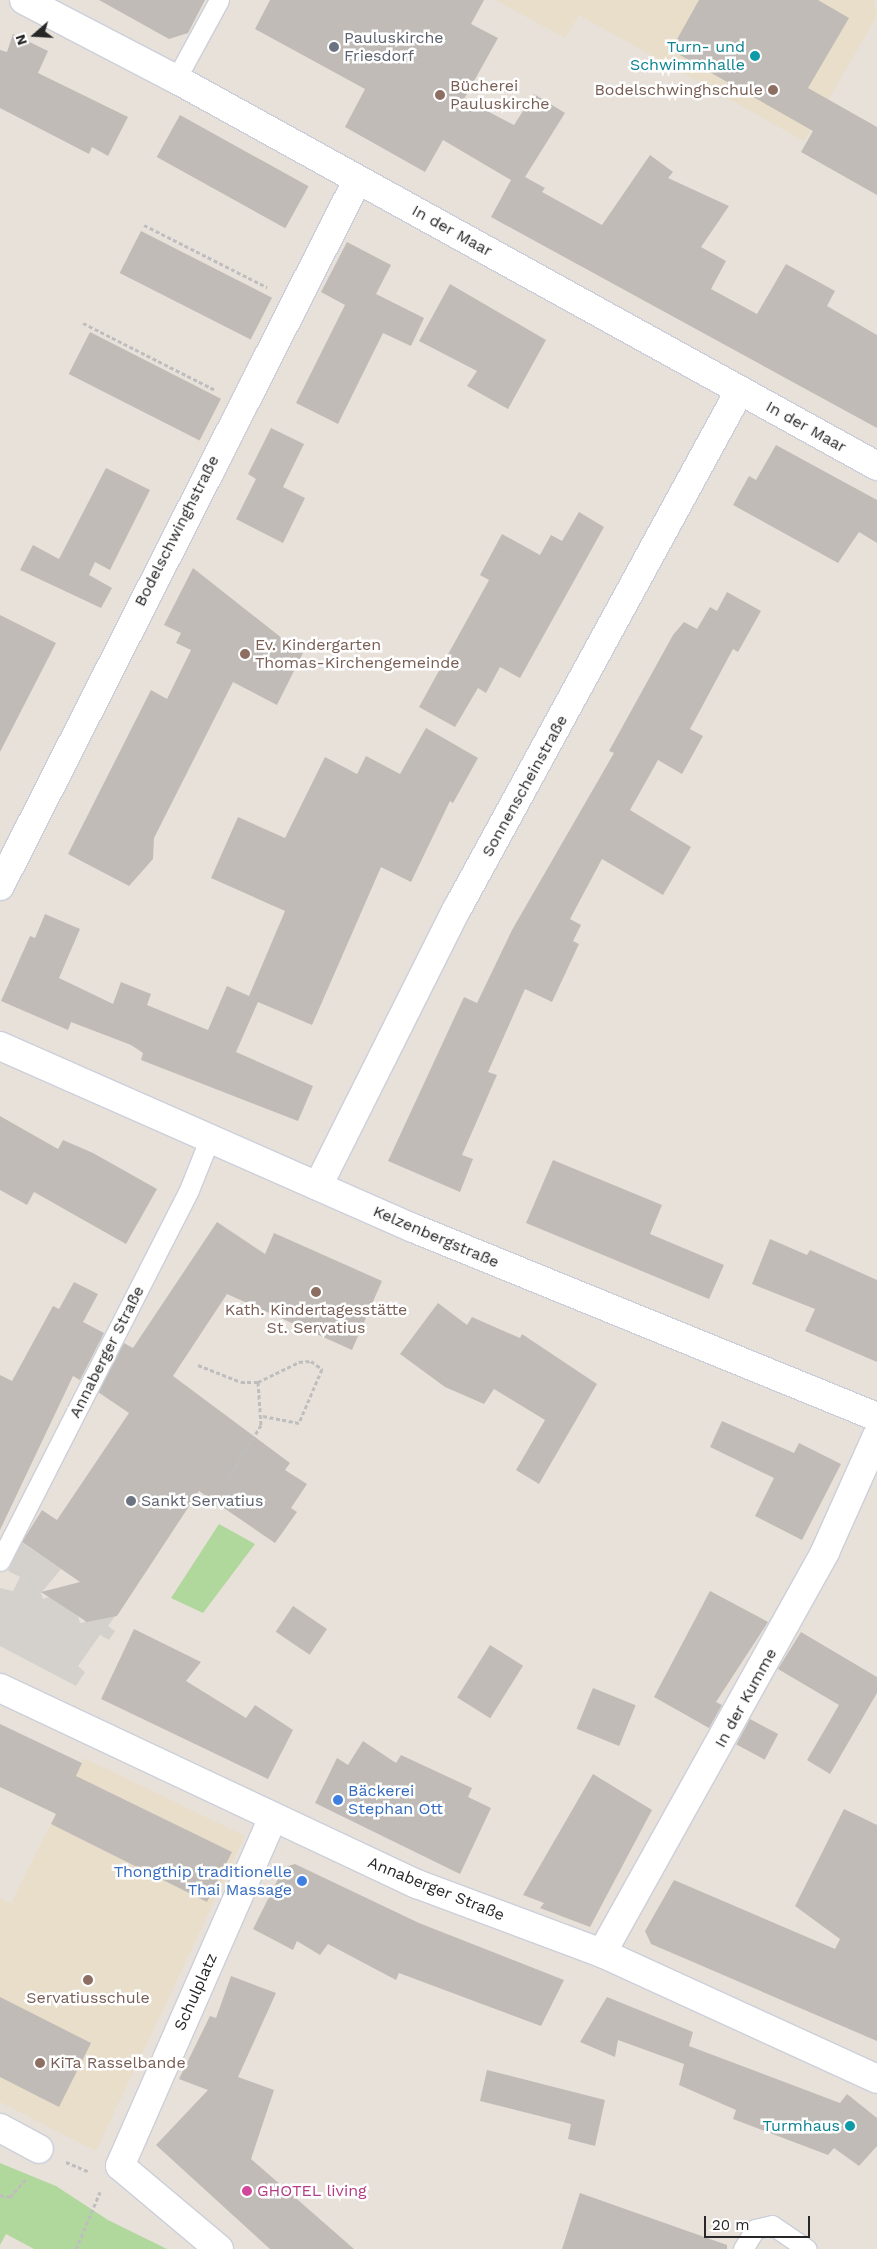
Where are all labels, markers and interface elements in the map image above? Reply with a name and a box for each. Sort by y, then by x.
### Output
north arrow [10,10,60,60]
place label: Pauluskirche Friesdorf [344,28,444,66]
text: N [12,32,30,47]
place label: Turn- und Schwimmhalle [630,37,745,75]
marker: Pauluskirche Friesdorf [328,41,340,53]
marker: Turn- und Schwimmhalle [749,50,761,62]
place label: Bücherei Pauluskirche [450,76,550,114]
place label: Bodelschwinghschule [594,80,763,100]
marker: Bodelschwinghschule [767,84,779,96]
marker: Bücherei Pauluskirche [434,89,446,101]
street label: In der Maar [408,201,496,261]
street label: In der Maar [762,397,850,457]
street label: Bodelschwinghstraße [131,452,223,610]
place label: Ev. Kindergarten Thomas-Kirchengemeinde [255,635,459,673]
marker: Ev. Kindergarten Thomas-Kirchengemeinde [239,648,251,660]
street label: Sonnenscheinstraße [478,712,572,860]
street label: Kelzenbergstraße [370,1202,502,1272]
street label: Annaberger Straße [65,1283,149,1421]
marker: Kath. Kindertagesstätte St. Servatius [310,1286,322,1298]
place label: Kath. Kindertagesstätte St. Servatius [225,1300,407,1338]
place label: Sankt Servatius [141,1491,263,1511]
marker: Sankt Servatius [125,1495,137,1507]
street label: In der Kumme [711,1645,781,1751]
place label: Bäckerei Stephan Ott [348,1781,443,1819]
marker: Bäckerei Stephan Ott [332,1794,344,1806]
street label: Annaberger Straße [365,1853,507,1925]
place label: Thongthip traditionelle Thai Massage [113,1862,292,1900]
marker: Thongthip traditionelle Thai Massage [296,1875,308,1887]
street label: Schulplatz [170,1950,222,2034]
marker: Servatiusschule [82,1974,94,1986]
place label: Servatiusschule [26,1988,150,2008]
place label: KiTa Rasselbande [50,2053,186,2073]
marker: KiTa Rasselbande [34,2057,46,2069]
place label: Turmhaus [762,2116,840,2136]
marker: Turmhaus [844,2120,856,2132]
place label: GHOTEL living [257,2181,367,2201]
marker: GHOTEL living [241,2185,253,2197]
scale bar [707,2206,813,2238]
text: 20 m [712,2216,750,2234]

